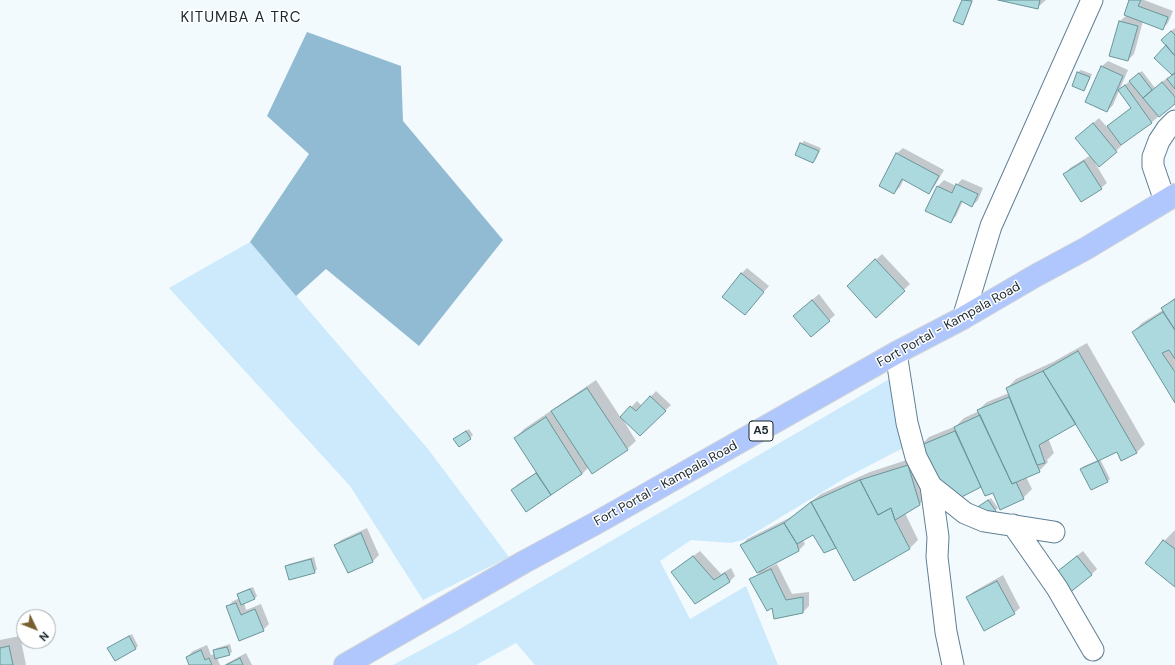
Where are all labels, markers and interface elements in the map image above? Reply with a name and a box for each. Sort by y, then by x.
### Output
district label: KITUMBA A TRC [181,9,301,27]
street label: Fort Portal - Kampala Road [875,279,1023,371]
road number: A5 [749,421,773,441]
street label: Fort Portal - Kampala Road [592,438,740,530]
north arrow [16,609,56,649]
text: N [36,629,52,644]

